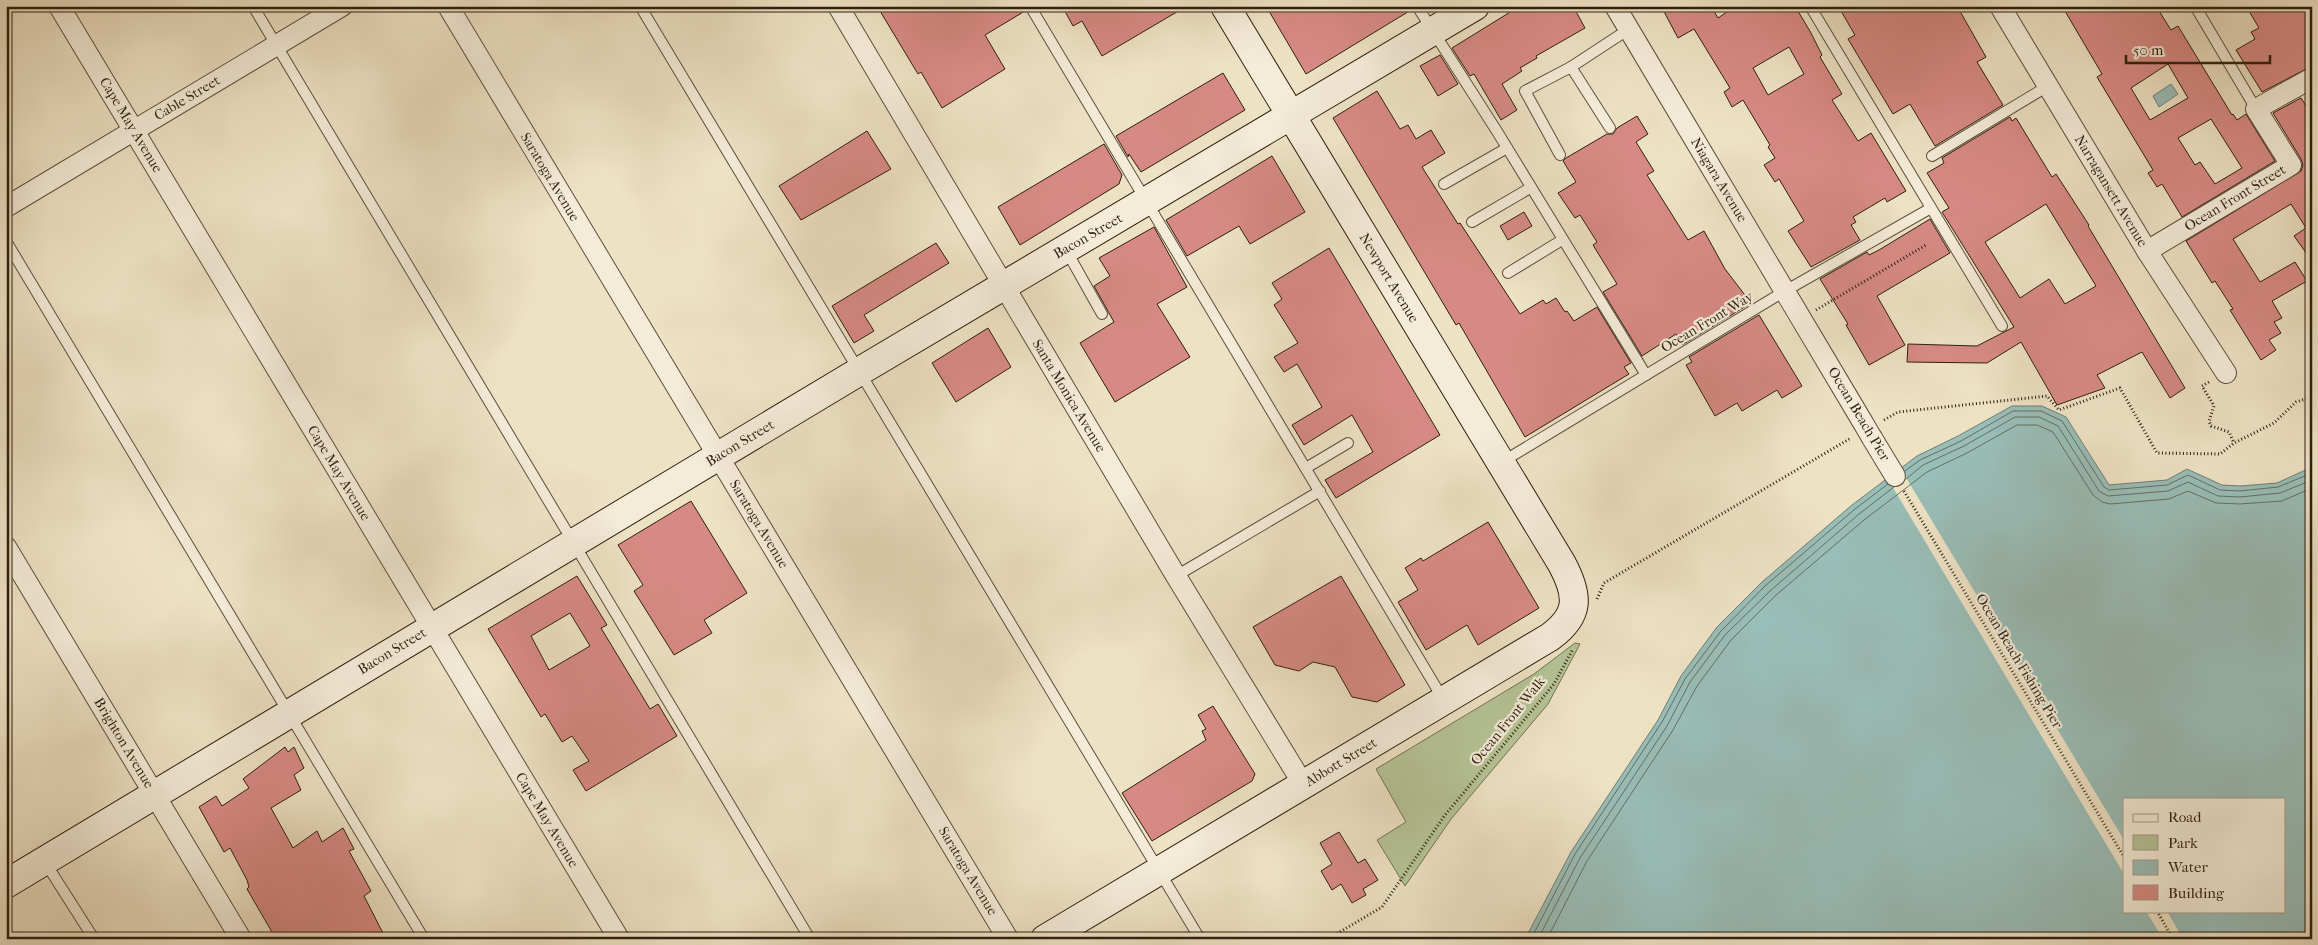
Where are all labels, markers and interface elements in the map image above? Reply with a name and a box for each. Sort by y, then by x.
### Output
scale bar [2126,32,2269,64]
text: 50 m [2133,41,2164,59]
street label: Cable Street [151,72,223,124]
street label: Cape May Avenue [96,74,166,176]
street label: Saratoga Avenue [517,130,583,224]
street label: Narragansett Avenue [2071,132,2151,250]
street label: Niagara Avenue [1687,135,1751,225]
street label: Ocean Front Street [2181,161,2289,235]
street label: Bacon Street [1050,209,1126,263]
street label: Newport Avenue [1356,230,1422,326]
street label: Ocean Front Way [1658,287,1757,356]
street label: Santa Monica Avenue [1029,336,1110,456]
street label: Ocean Beach Pier [1824,364,1894,464]
street label: Bacon Street [703,416,777,470]
street label: Cape May Avenue [304,422,374,524]
street label: Saratoga Avenue [726,477,792,571]
street label: Ocean Beach Fishing Pier [1972,591,2066,731]
street label: Bacon Street [355,624,429,678]
street label: Ocean Front Walk [1467,673,1549,769]
street label: Brighton Avenue [90,695,158,791]
street label: Abbott Street [1301,734,1380,791]
street label: Cape May Avenue [512,769,582,871]
legend [2123,798,2286,912]
text: Road [2168,808,2202,826]
street label: Saratoga Avenue [935,824,1001,918]
text: Park [2168,834,2198,852]
text: Water [2167,858,2208,876]
text: Building [2168,884,2225,902]

